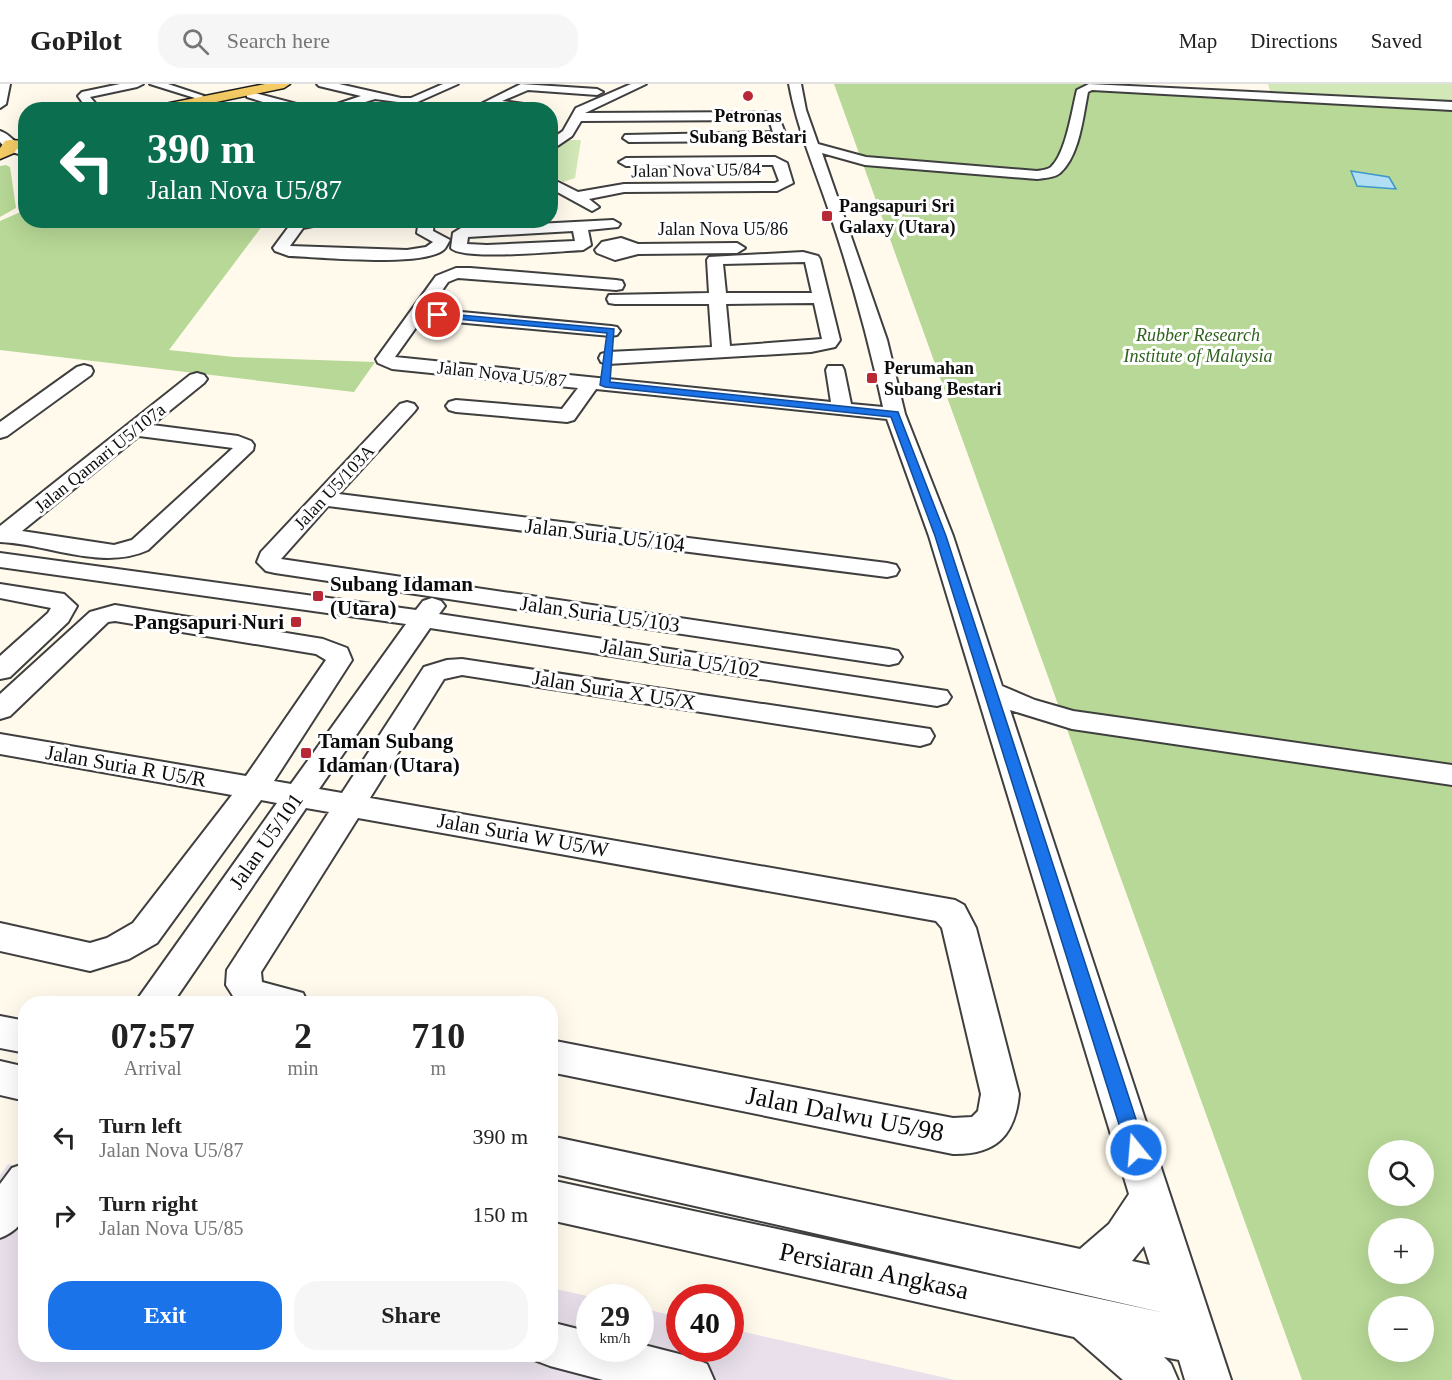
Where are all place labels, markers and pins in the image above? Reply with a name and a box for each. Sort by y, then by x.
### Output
marker: Petronas Subang Bestari [741,89,755,103]
place label: Petronas Subang Bestari [689,106,807,147]
place label: Pangsapuri Sri Galaxy (Utara) [839,196,955,238]
marker: Pangsapuri Sri Galaxy (Utara) [820,209,834,223]
pin [412,289,463,340]
place label: Perumahan Subang Bestari [884,358,1002,399]
marker: Perumahan Subang Bestari [865,371,879,385]
place label: Subang Idaman (Utara) [330,572,473,620]
marker: Subang Idaman (Utara) [311,589,325,603]
place label: Pangsapuri Nuri [134,610,284,634]
marker: Pangsapuri Nuri [289,615,303,629]
place label: Taman Subang Idaman (Utara) [318,729,460,777]
marker: Taman Subang Idaman (Utara) [299,746,313,760]

